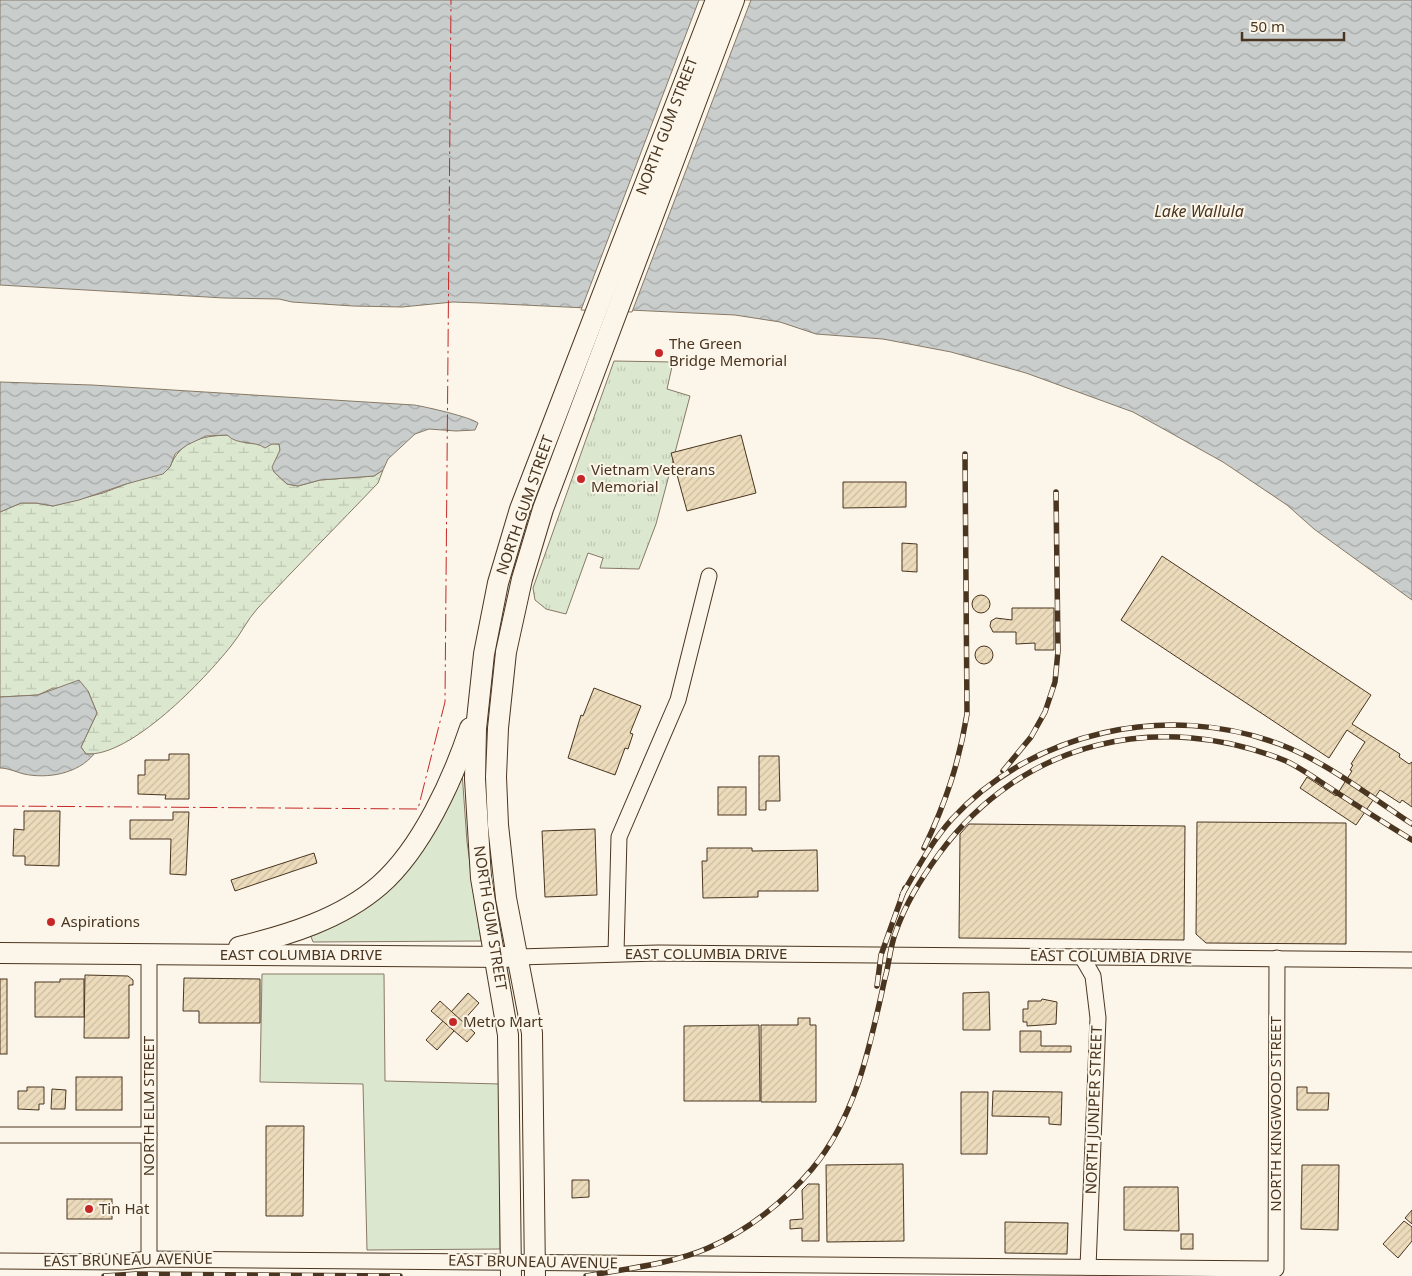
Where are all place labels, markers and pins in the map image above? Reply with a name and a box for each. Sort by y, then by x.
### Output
place label: The Green Bridge Memorial [669,333,787,370]
marker: The Green Bridge Memorial [653,347,665,359]
place label: Vietnam Veterans Memorial [591,459,715,496]
marker: Vietnam Veterans Memorial [575,473,587,485]
place label: Aspirations [61,911,140,931]
marker: Aspirations [45,916,57,928]
place label: Metro Mart [463,1011,544,1031]
marker: Metro Mart [447,1016,459,1028]
place label: Tin Hat [99,1198,150,1218]
marker: Tin Hat [83,1203,95,1215]

